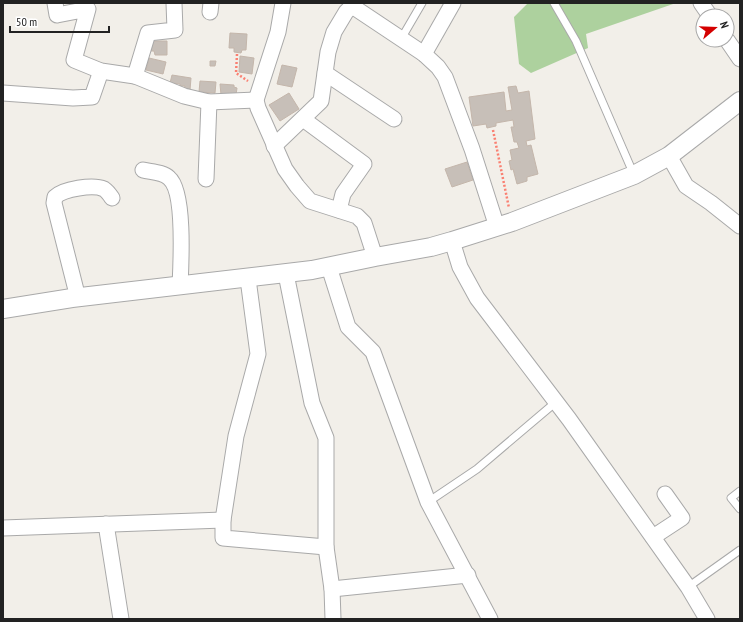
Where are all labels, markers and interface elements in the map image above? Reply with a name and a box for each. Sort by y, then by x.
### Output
scale bar [10,8,109,34]
north arrow [695,8,735,48]
text: 50 m [16,14,37,29]
text: N [717,20,732,30]

